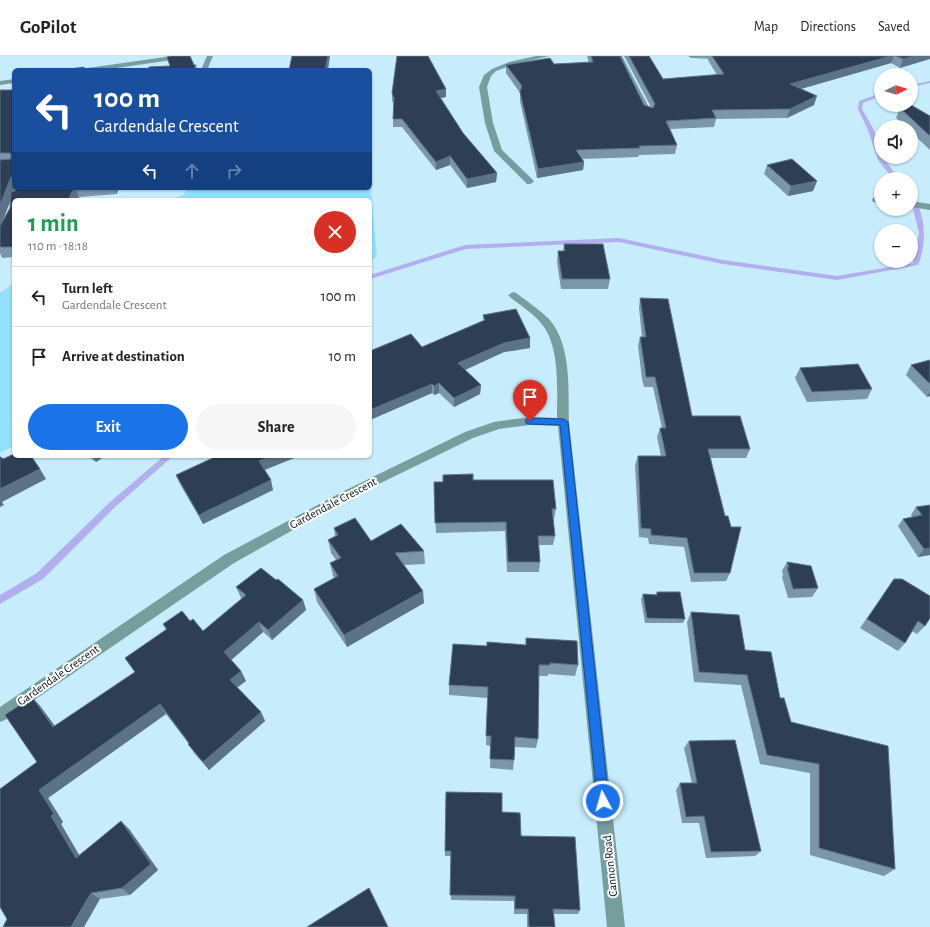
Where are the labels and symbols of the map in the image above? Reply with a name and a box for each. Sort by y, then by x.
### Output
north arrow [874,68,918,112]
pin [513,380,547,421]
street label: Gardendale Crescent [288,475,379,531]
street label: Gardendale Crescent [15,642,101,708]
position arrow [582,780,624,822]
street label: Cannon Road [601,835,619,897]

